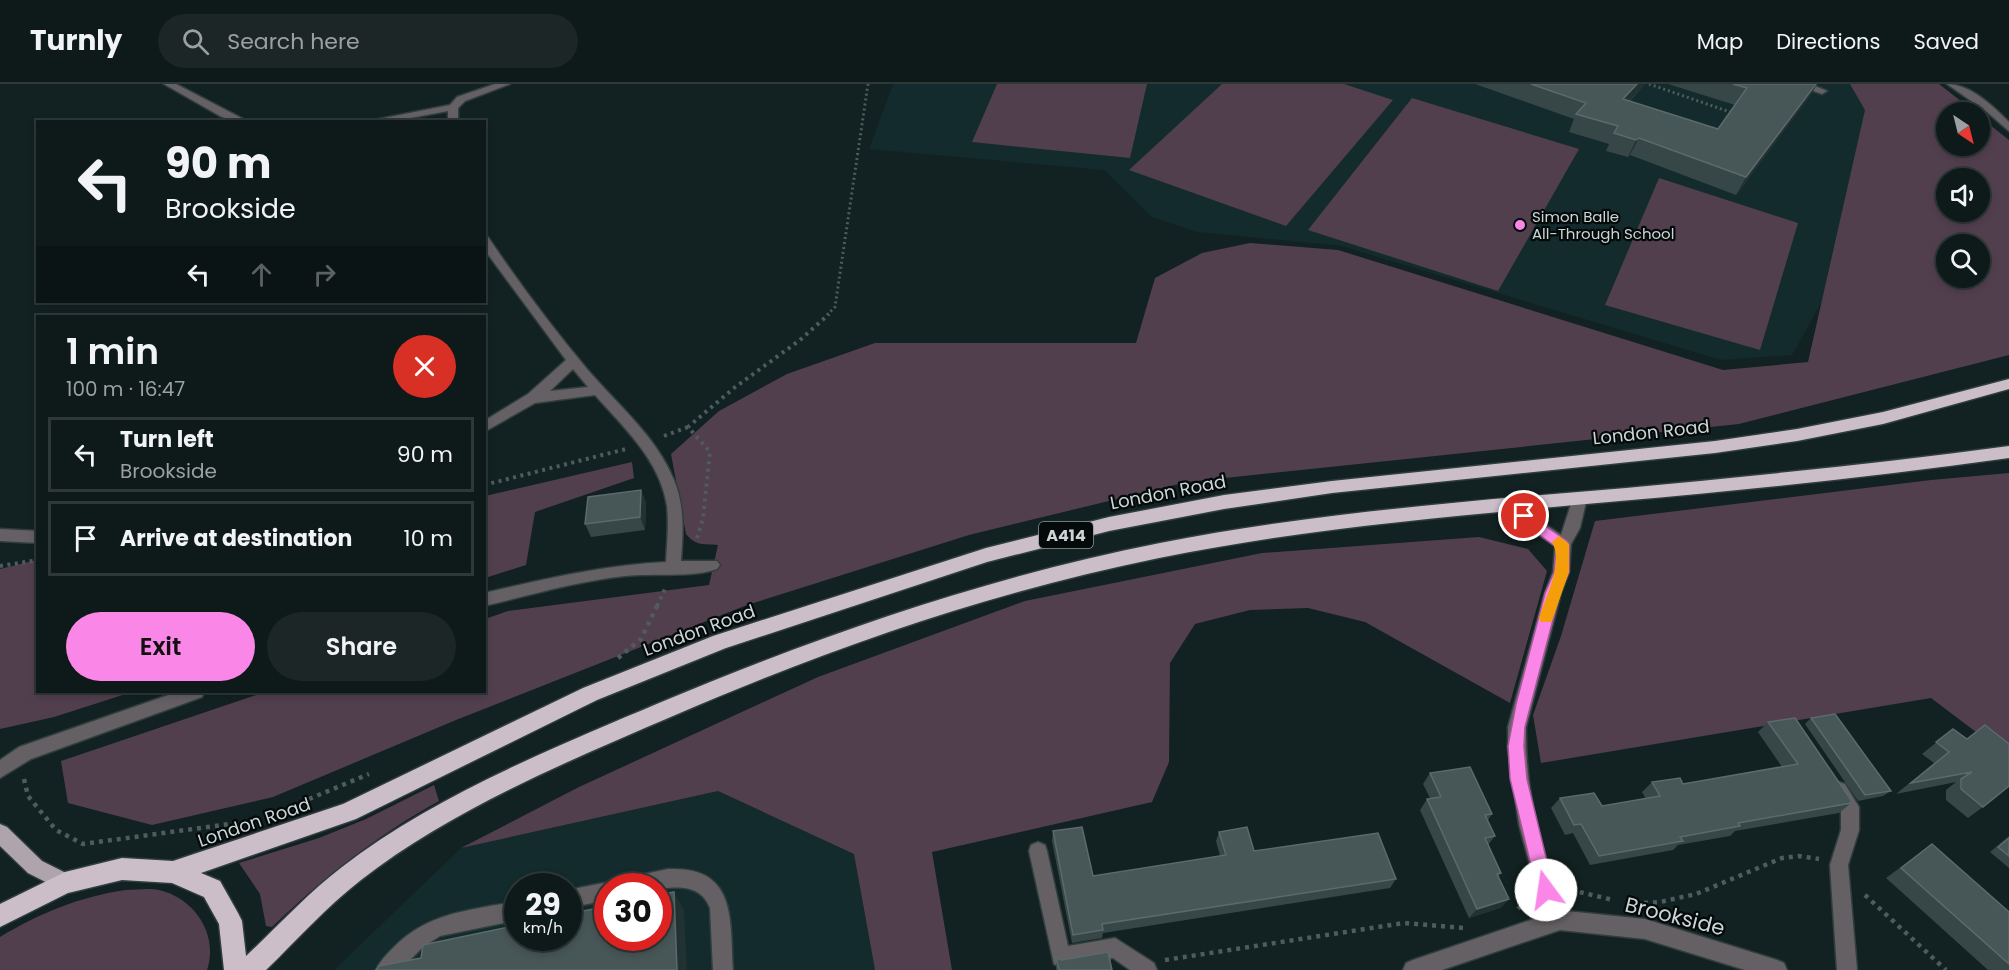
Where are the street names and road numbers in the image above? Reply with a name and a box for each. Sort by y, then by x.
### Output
street label: London Road [1591,413,1711,451]
street label: London Road [1108,469,1228,515]
road number: A414 [1039,522,1093,548]
street label: London Road [639,598,759,662]
street label: London Road [194,791,314,853]
street label: Brookside [1622,890,1728,942]

